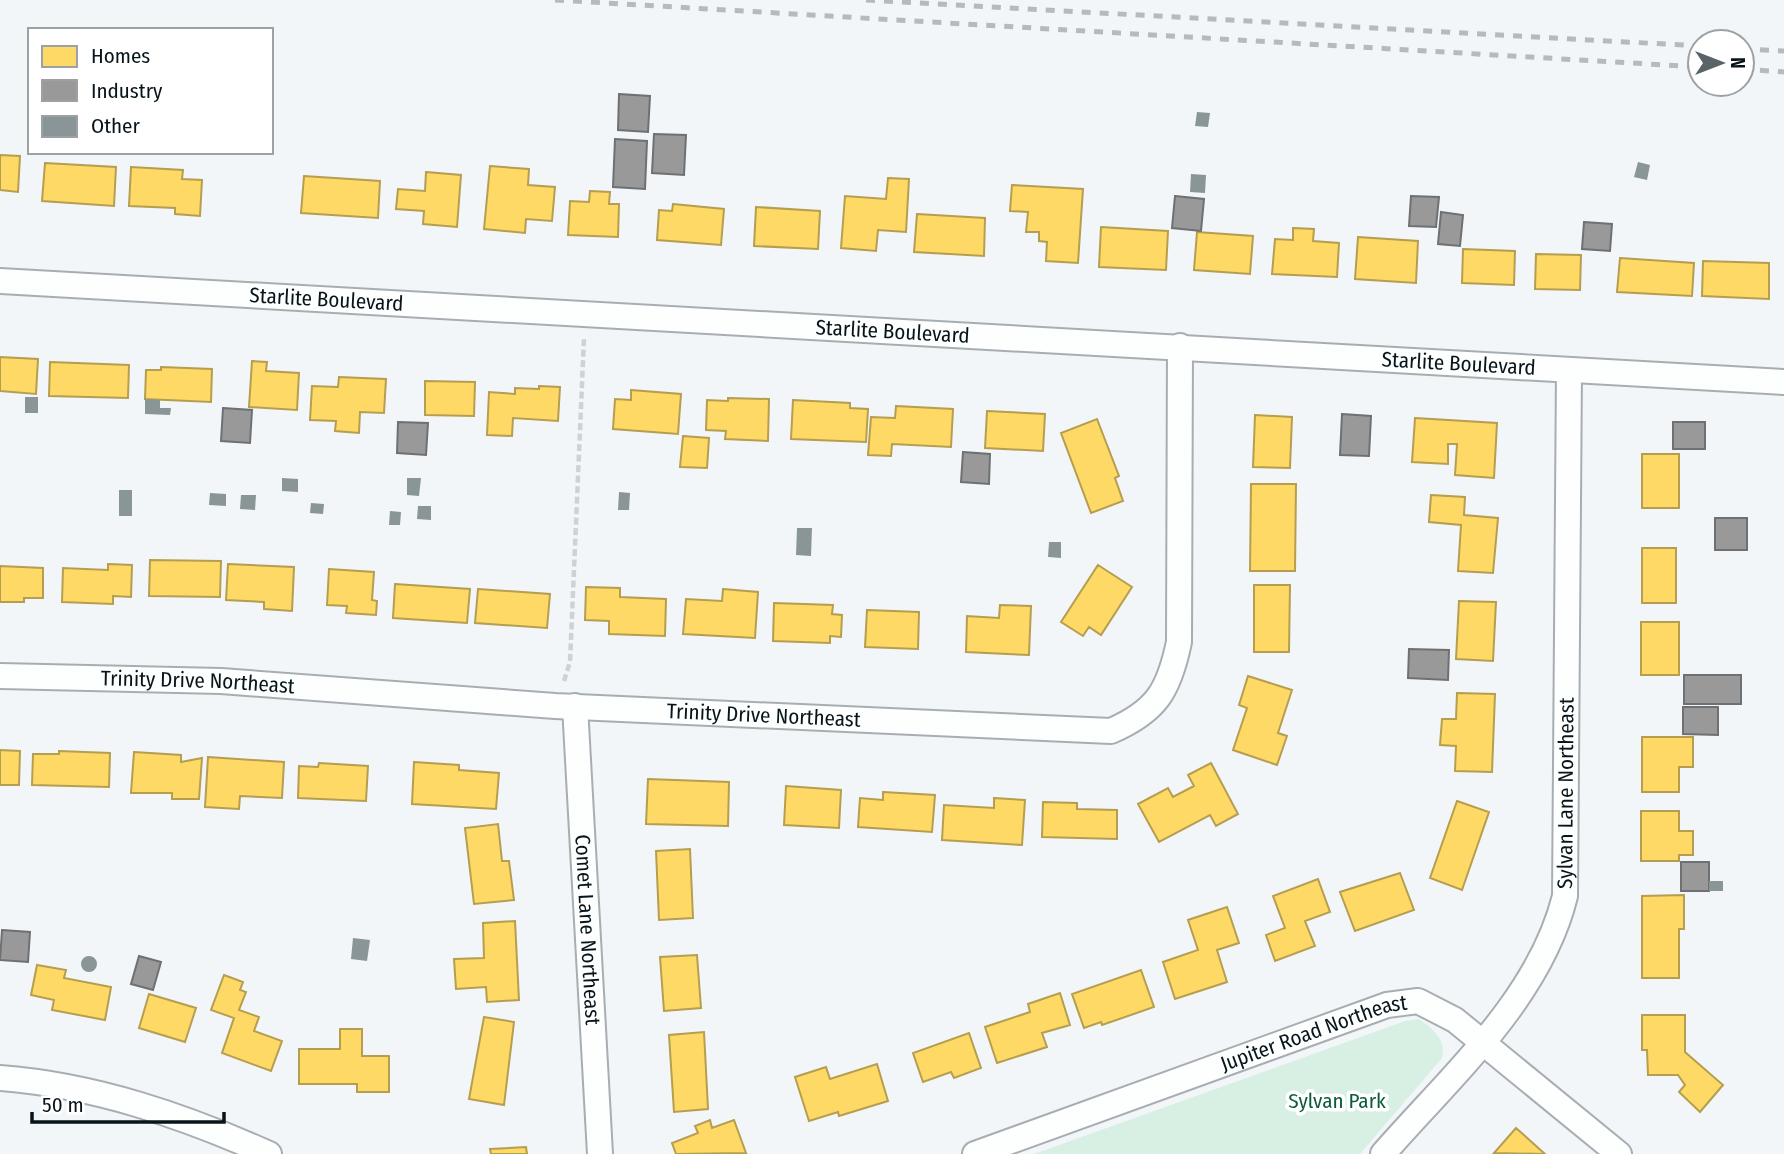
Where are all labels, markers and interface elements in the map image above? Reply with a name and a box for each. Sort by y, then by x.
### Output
legend [28,28,273,154]
north arrow [1686,28,1756,98]
text: Homes [91,43,150,69]
text: N [1726,57,1749,69]
text: Industry [91,78,163,104]
text: Other [91,113,140,139]
street label: Starlite Boulevard [249,282,404,317]
street label: Starlite Boulevard [815,314,970,349]
street label: Starlite Boulevard [1381,346,1536,381]
street label: Trinity Drive Northeast [101,665,296,699]
street label: Sylvan Lane Northeast [1552,697,1580,889]
street label: Trinity Drive Northeast [666,698,861,733]
street label: Comet Lane Northeast [569,834,606,1026]
street label: Jupiter Road Northeast [1217,990,1409,1077]
scale bar [32,1080,224,1124]
park label: Sylvan Park [1288,1088,1386,1114]
text: 50 m [42,1092,84,1118]

